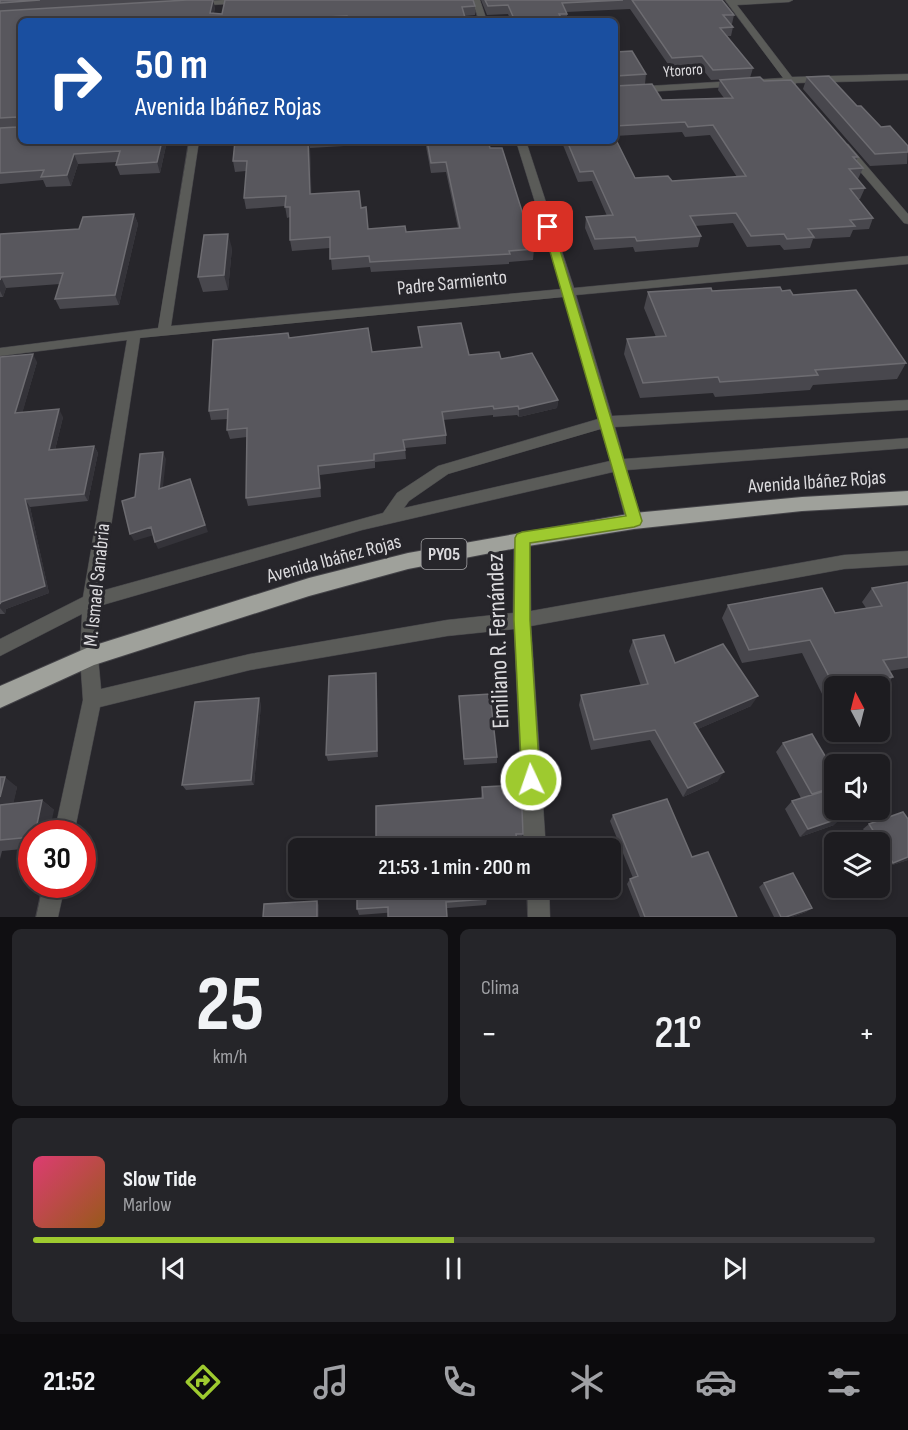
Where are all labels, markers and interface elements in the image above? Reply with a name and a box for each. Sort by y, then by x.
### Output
text: 50 m [135,40,208,91]
icon: right [36,42,114,120]
street label: Ytororo [662,60,704,82]
text: Avenida Ibáñez Rojas [135,91,322,123]
pin [522,201,573,252]
icon: arrive [531,210,564,243]
street label: Padre Sarmiento [396,265,508,301]
street label: Avenida Ibáñez Rojas [746,465,887,499]
street label: M. Ismael Sanabria [79,522,115,648]
street label: Avenida Ibáñez Rojas [263,530,404,589]
road number: PY05 [422,539,466,569]
street label: Emiliano R. Fernández [480,553,516,729]
north arrow [824,676,890,742]
map controls [824,676,890,898]
position arrow [499,748,563,812]
button: sound [824,754,890,820]
speed limit sign: 30 [18,820,96,898]
button: layers [824,832,890,898]
text: 21:53 · 1 min · 200 m [378,854,531,881]
text: 25 [196,959,264,1052]
text: Clima [481,976,519,1000]
text: 21° [654,1006,702,1061]
text: − [481,1014,497,1054]
text: + [859,1014,875,1054]
text: km/h [213,1045,247,1069]
text: Slow Tide [123,1166,197,1193]
text: Marlow [123,1193,171,1217]
icon: previous [157,1252,190,1285]
icon: pause [437,1252,470,1285]
icon: next [718,1252,751,1285]
icon: directions [182,1361,224,1403]
icon: music [310,1361,352,1403]
icon: phone [438,1361,480,1403]
icon: climate [566,1361,608,1403]
icon: car [695,1361,737,1403]
icon: filters [823,1361,865,1403]
text: 21:52 [43,1366,95,1398]

